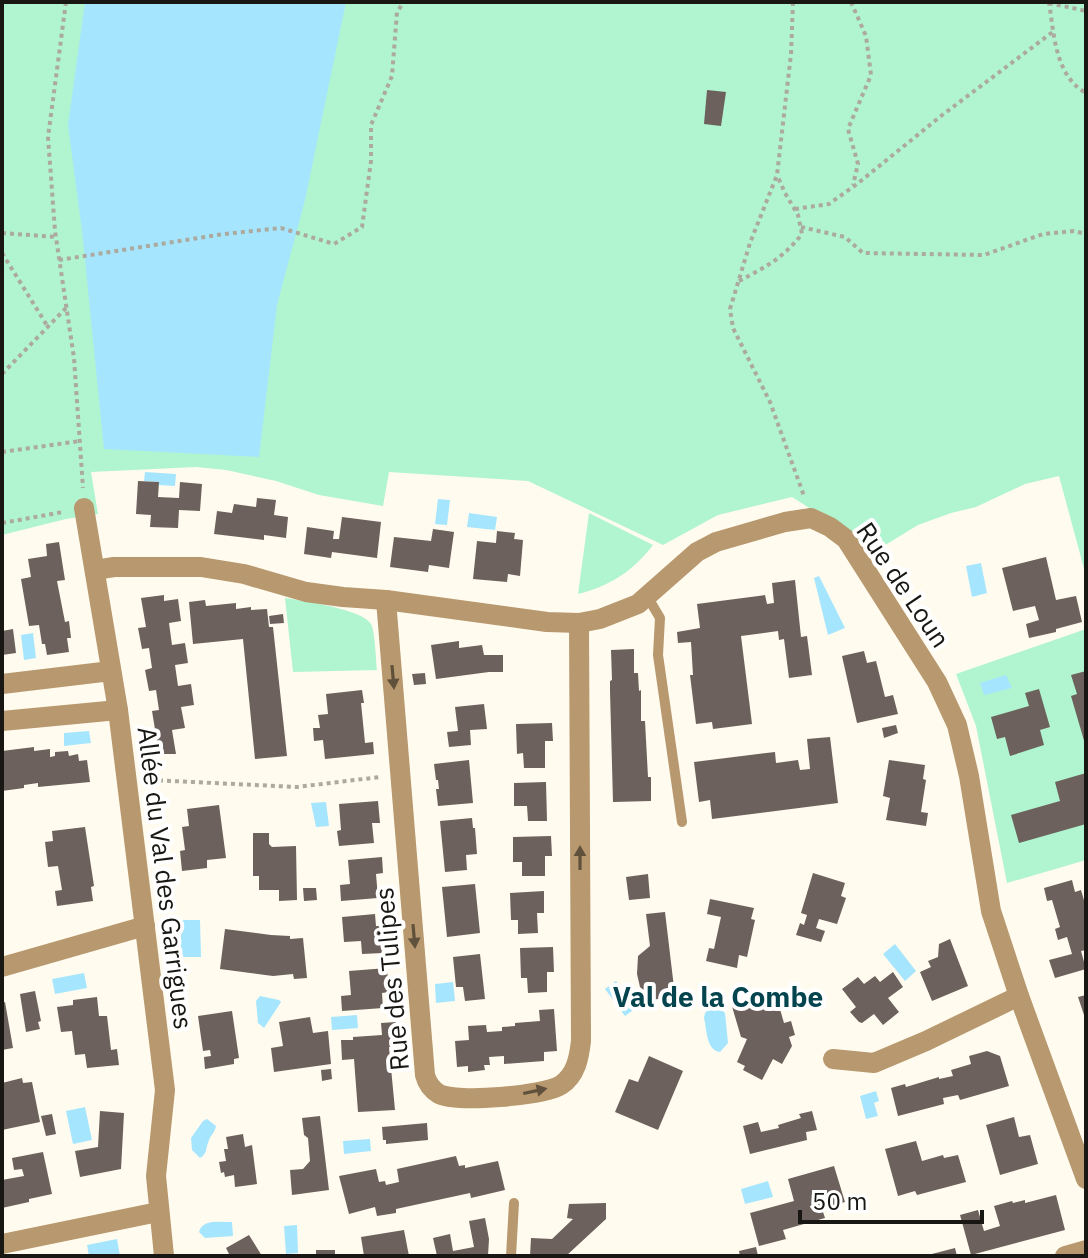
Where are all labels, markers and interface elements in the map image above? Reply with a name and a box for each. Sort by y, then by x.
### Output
street label: Rue de Loun [849,515,958,654]
one-way arrow [386,665,399,690]
street label: Allée du Val des Garrigues [131,725,201,1031]
one-way arrow [573,845,586,870]
street label: Rue des Tulipes [366,886,416,1072]
one-way arrow [408,924,421,949]
district label: Val de la Combe [613,978,823,1015]
one-way arrow [522,1085,547,1097]
scale bar [800,1174,982,1224]
text: 50 m [812,1185,867,1217]

